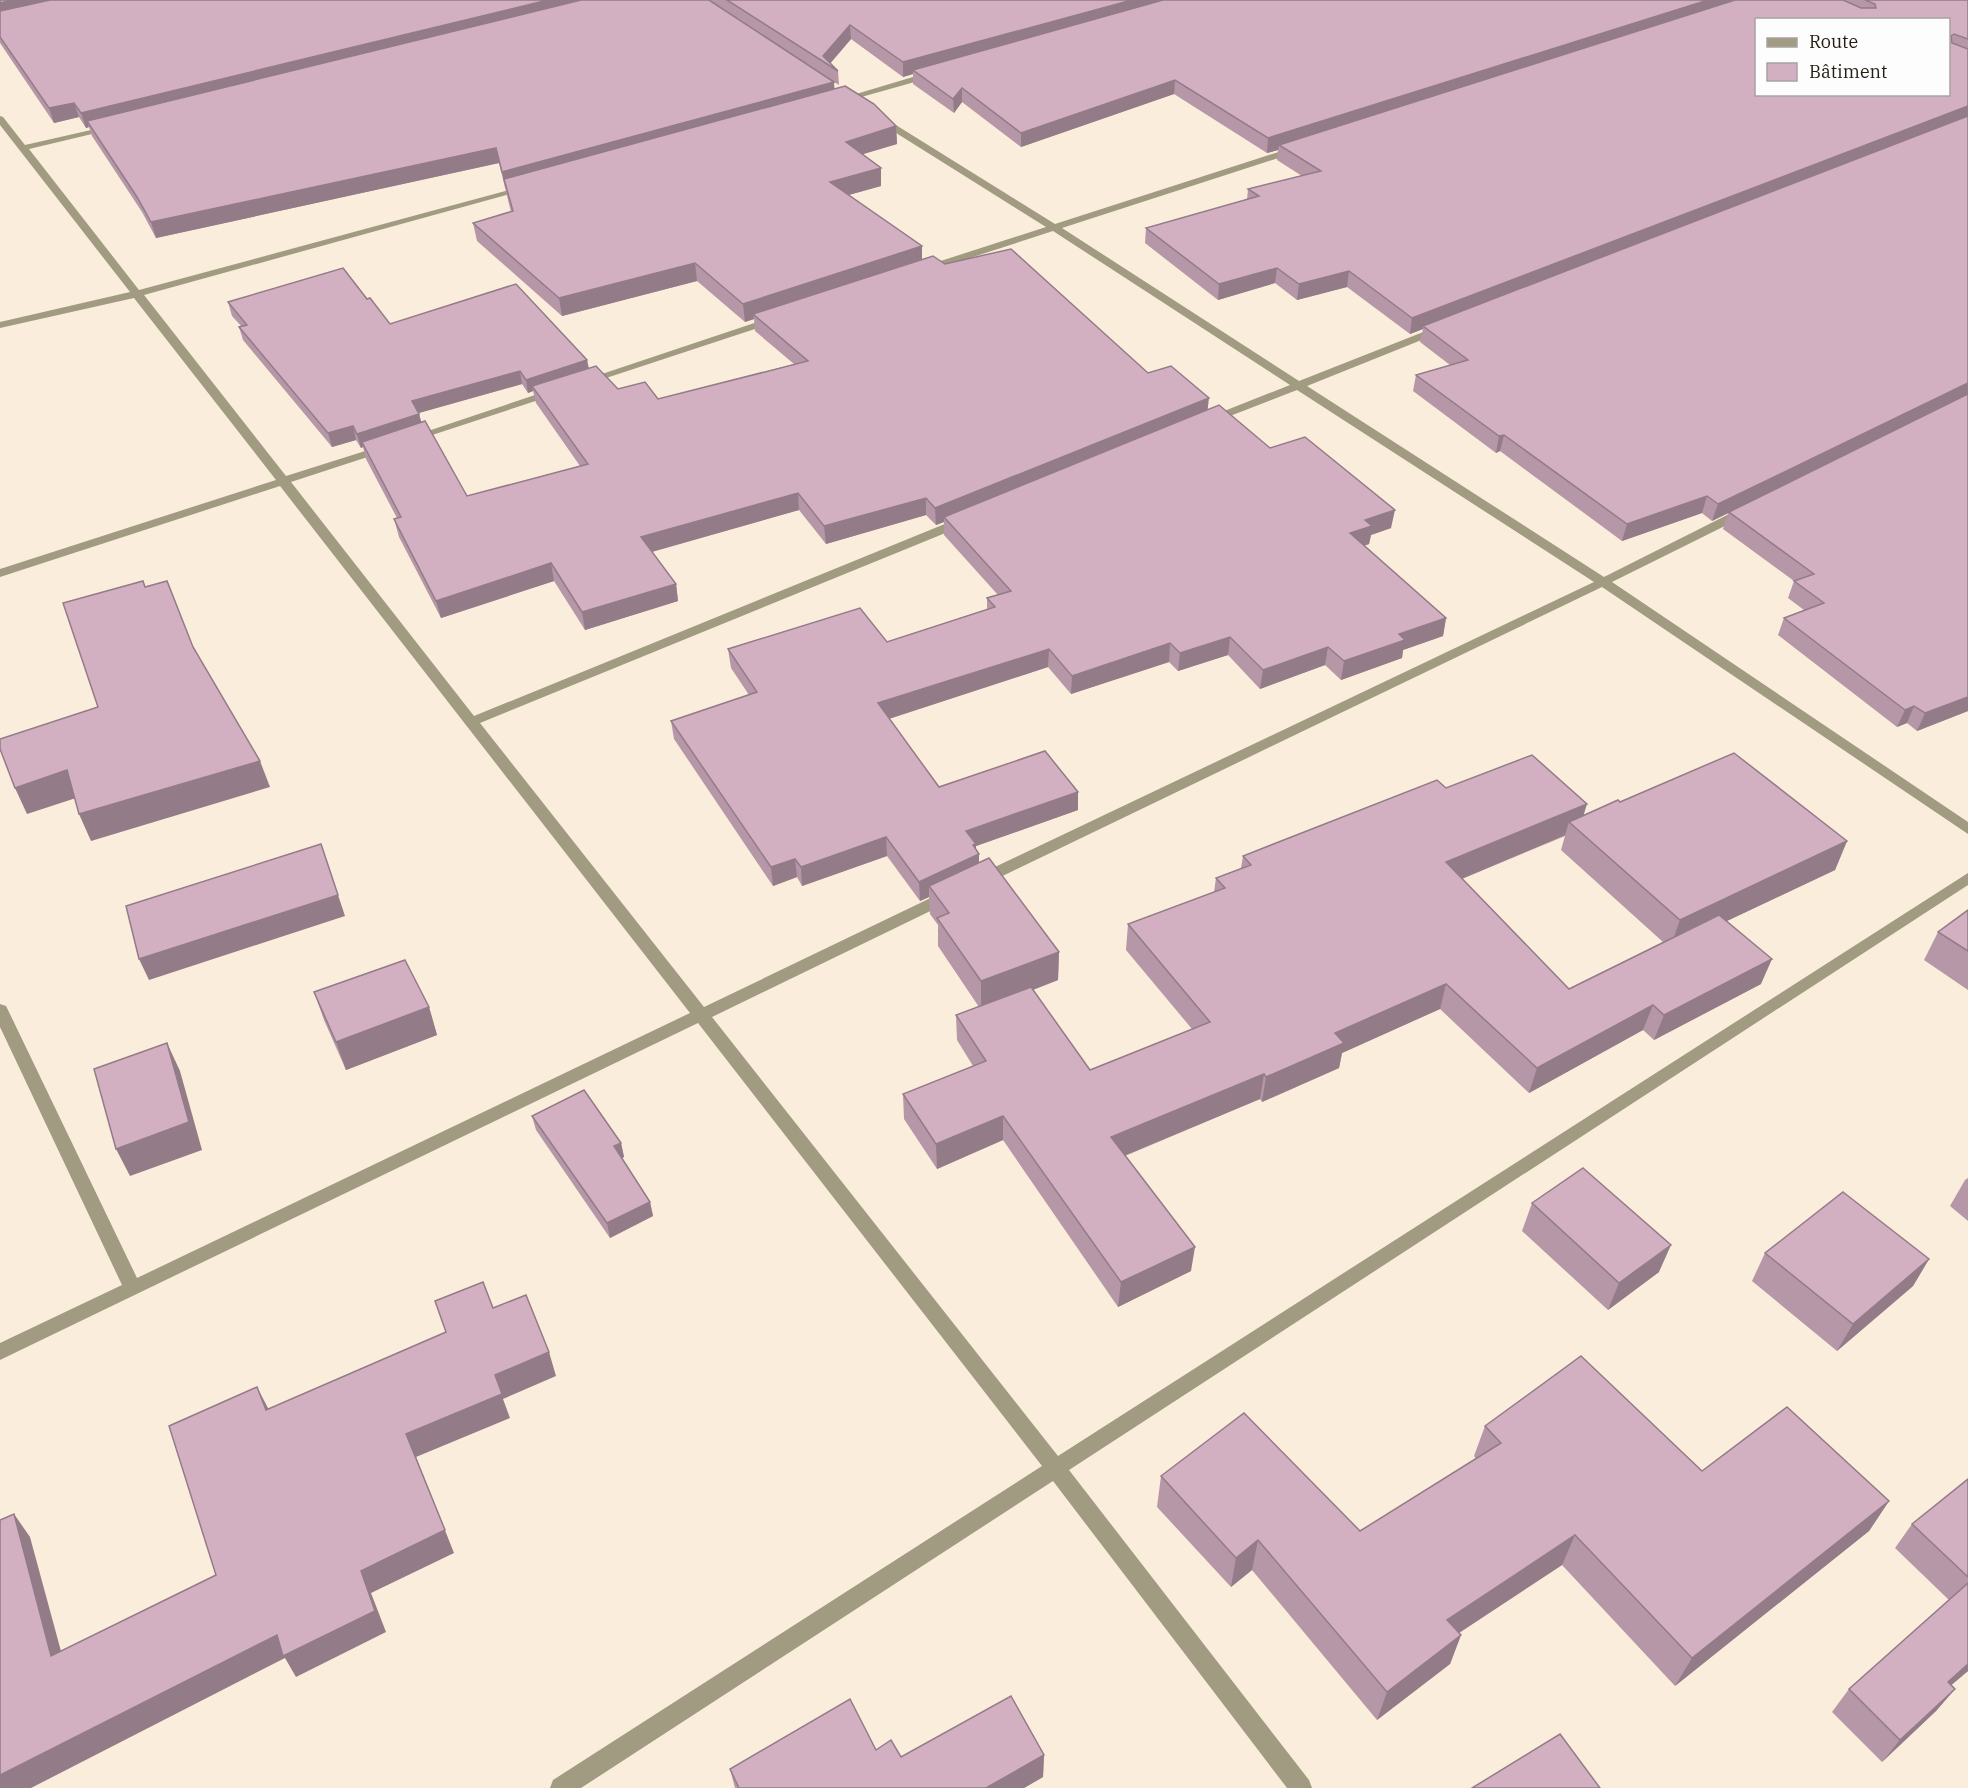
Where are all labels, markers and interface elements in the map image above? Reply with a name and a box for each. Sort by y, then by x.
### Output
legend [1755,18,1950,96]
text: Route [1809,30,1858,53]
text: Bâtiment [1809,60,1887,83]

